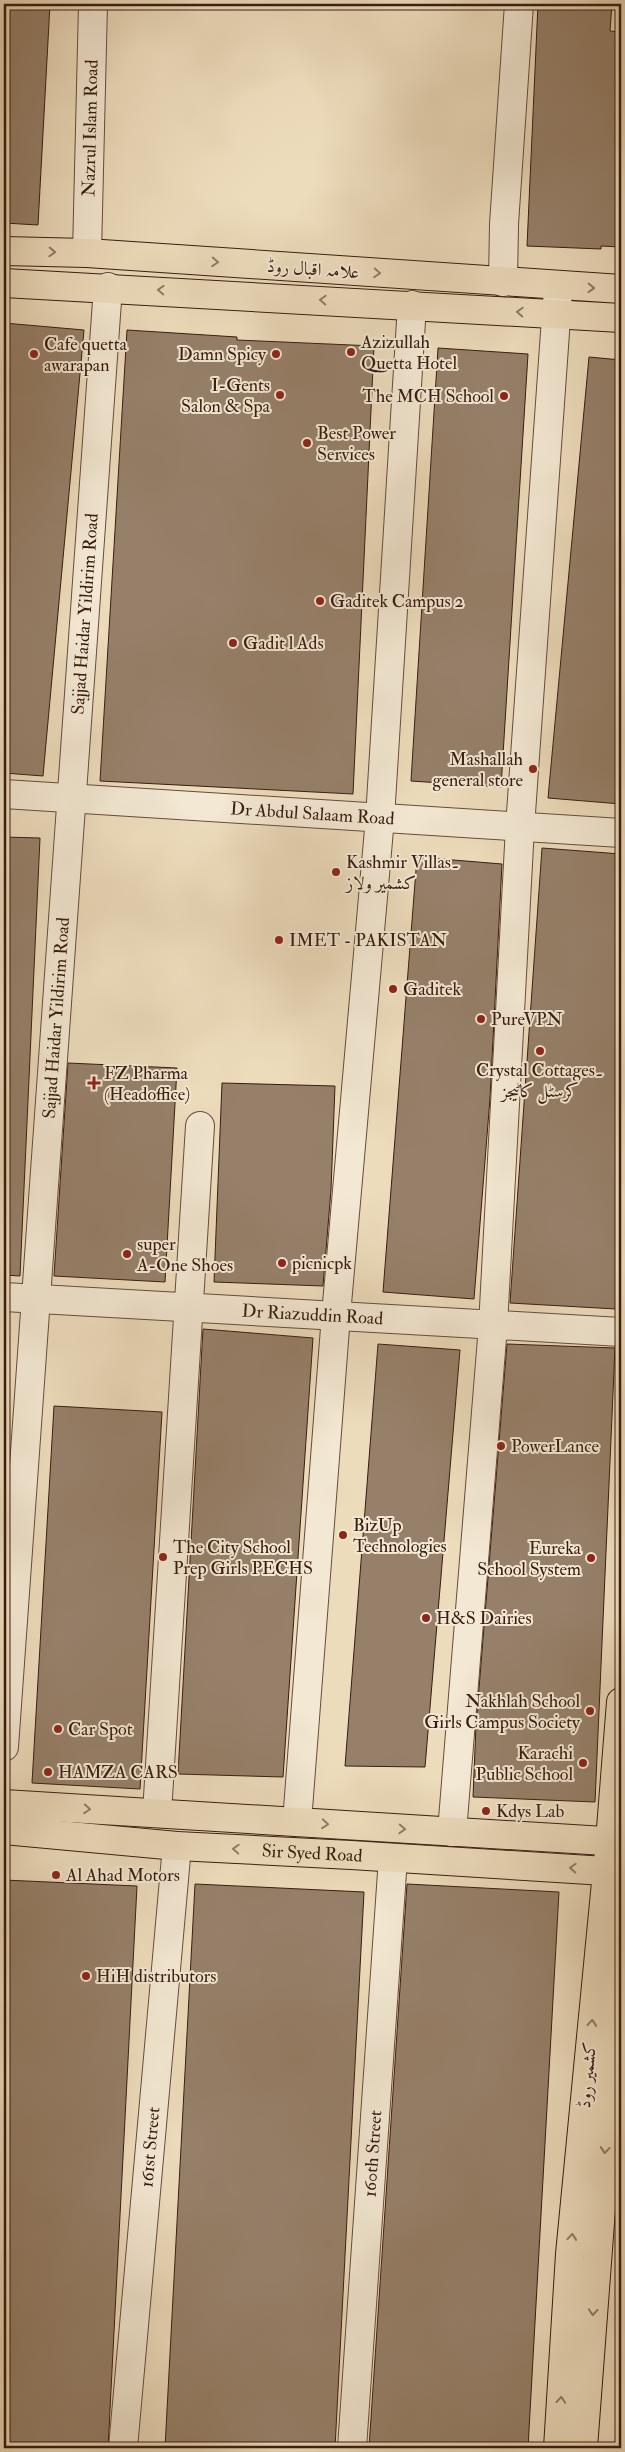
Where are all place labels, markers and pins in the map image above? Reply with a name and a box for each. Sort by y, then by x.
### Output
place label: Azizullah Quetta Hotel [360,331,457,375]
place label: Cafe quetta awarapan [44,333,127,377]
place label: Damn Spicy [178,343,267,366]
marker: Azizullah Quetta Hotel [345,346,357,358]
marker: Cafe quetta awarapan [28,348,40,360]
marker: Damn Spicy [270,348,282,360]
place label: I-Gents Salon & Spa [181,374,271,418]
place label: The MCH School [362,385,494,408]
marker: I-Gents Salon & Spa [274,389,286,401]
marker: The MCH School [498,390,510,402]
place label: Best Power Services [317,422,396,466]
marker: Best Power Services [301,437,313,449]
place label: Gaditek Campus 2 [330,590,464,613]
marker: Gaditek Campus 2 [314,595,326,607]
place label: Gadit l Ads [243,632,324,655]
marker: Gadit l Ads [227,637,239,649]
place label: Mashallah general store [433,748,524,792]
marker: Mashallah general store [527,763,539,775]
place label: Kashmir Villas۔ کشمیر ولاز [344,851,460,895]
marker: Kashmir Villas۔ کشمیر ولاز [330,866,342,878]
place label: IMET - PAKISTAN [289,929,447,952]
marker: IMET - PAKISTAN [273,934,285,946]
place label: Gaditek [403,978,461,1001]
marker: Gaditek [387,983,399,995]
place label: PureVPN [491,1008,563,1031]
marker: PureVPN [475,1013,487,1025]
marker: Crystal Cottages۔ کرسٹل کاٹیجز [534,1045,546,1057]
place label: Crystal Cottages۔ کرسٹل کاٹیجز [476,1059,604,1104]
place label: FZ Pharma (Headoffice) [104,1062,190,1106]
marker: FZ Pharma (Headoffice) [88,1077,100,1089]
place label: super A-One Shoes [136,1233,233,1277]
marker: super A-One Shoes [121,1248,133,1260]
place label: picnicpk [291,1252,352,1275]
marker: picnicpk [276,1257,288,1269]
place label: PowerLance [511,1435,599,1458]
marker: PowerLance [495,1440,507,1452]
place label: BizUp Technologies [353,1514,447,1558]
marker: BizUp Technologies [337,1529,349,1541]
place label: The City School Prep Girls PECHS [173,1536,313,1580]
place label: Eureka School System [477,1537,582,1581]
marker: The City School Prep Girls PECHS [157,1551,169,1563]
marker: Eureka School System [585,1552,597,1564]
place label: H&S Dairies [436,1607,532,1630]
marker: H&S Dairies [420,1612,432,1624]
place label: Nakhlah School Girls Campus Society [424,1690,581,1734]
marker: Nakhlah School Girls Campus Society [584,1705,596,1717]
place label: Car Spot [68,1718,133,1741]
marker: Car Spot [52,1723,64,1735]
place label: Karachi Public School [476,1742,573,1786]
marker: Karachi Public School [577,1757,589,1769]
place label: HAMZA CARS [58,1761,178,1784]
marker: HAMZA CARS [42,1766,54,1778]
place label: Kdys Lab [496,1800,565,1823]
marker: Kdys Lab [480,1805,492,1817]
place label: Al Ahad Motors [65,1864,180,1887]
marker: Al Ahad Motors [50,1869,62,1881]
place label: HiH distributors [96,1965,217,1988]
marker: HiH distributors [80,1970,92,1982]

